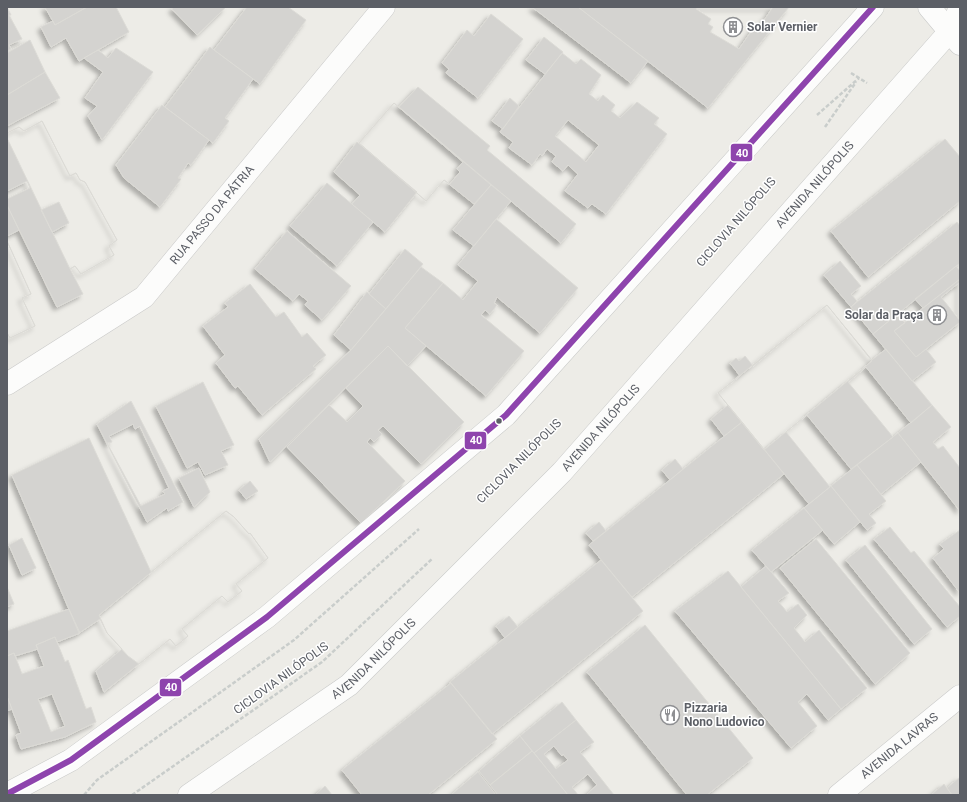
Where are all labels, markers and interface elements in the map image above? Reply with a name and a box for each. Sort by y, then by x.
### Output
building icon: Solar Vernier [722,16,744,38]
place label: Solar Vernier [747,20,818,34]
street label: AVENIDA NILÓPOLIS [773,138,857,231]
line badge: 40 [730,143,753,162]
text: 40 [736,147,748,160]
street label: RUA PASSO DA PÁTRIA [167,162,257,267]
street label: CICLOVIA NILÓPOLIS [693,174,779,270]
building icon: Solar da Praça [926,304,948,326]
place label: Solar da Praça [845,308,924,322]
street label: AVENIDA NILÓPOLIS [559,382,643,474]
street label: CICLOVIA NILÓPOLIS [473,415,564,506]
unlabelled marker [494,416,504,426]
line badge: 40 [464,431,487,450]
text: 40 [470,434,482,447]
street label: AVENIDA NILÓPOLIS [329,615,419,702]
street label: CICLOVIA NILÓPOLIS [230,638,331,717]
line badge: 40 [159,678,182,697]
text: 40 [165,681,177,694]
place label: Pizzaria Nono Ludovico [684,701,765,729]
restaurant icon: Pizzaria Nono Ludovico [659,704,681,726]
street label: AVENIDA LAVRAS [858,710,941,781]

